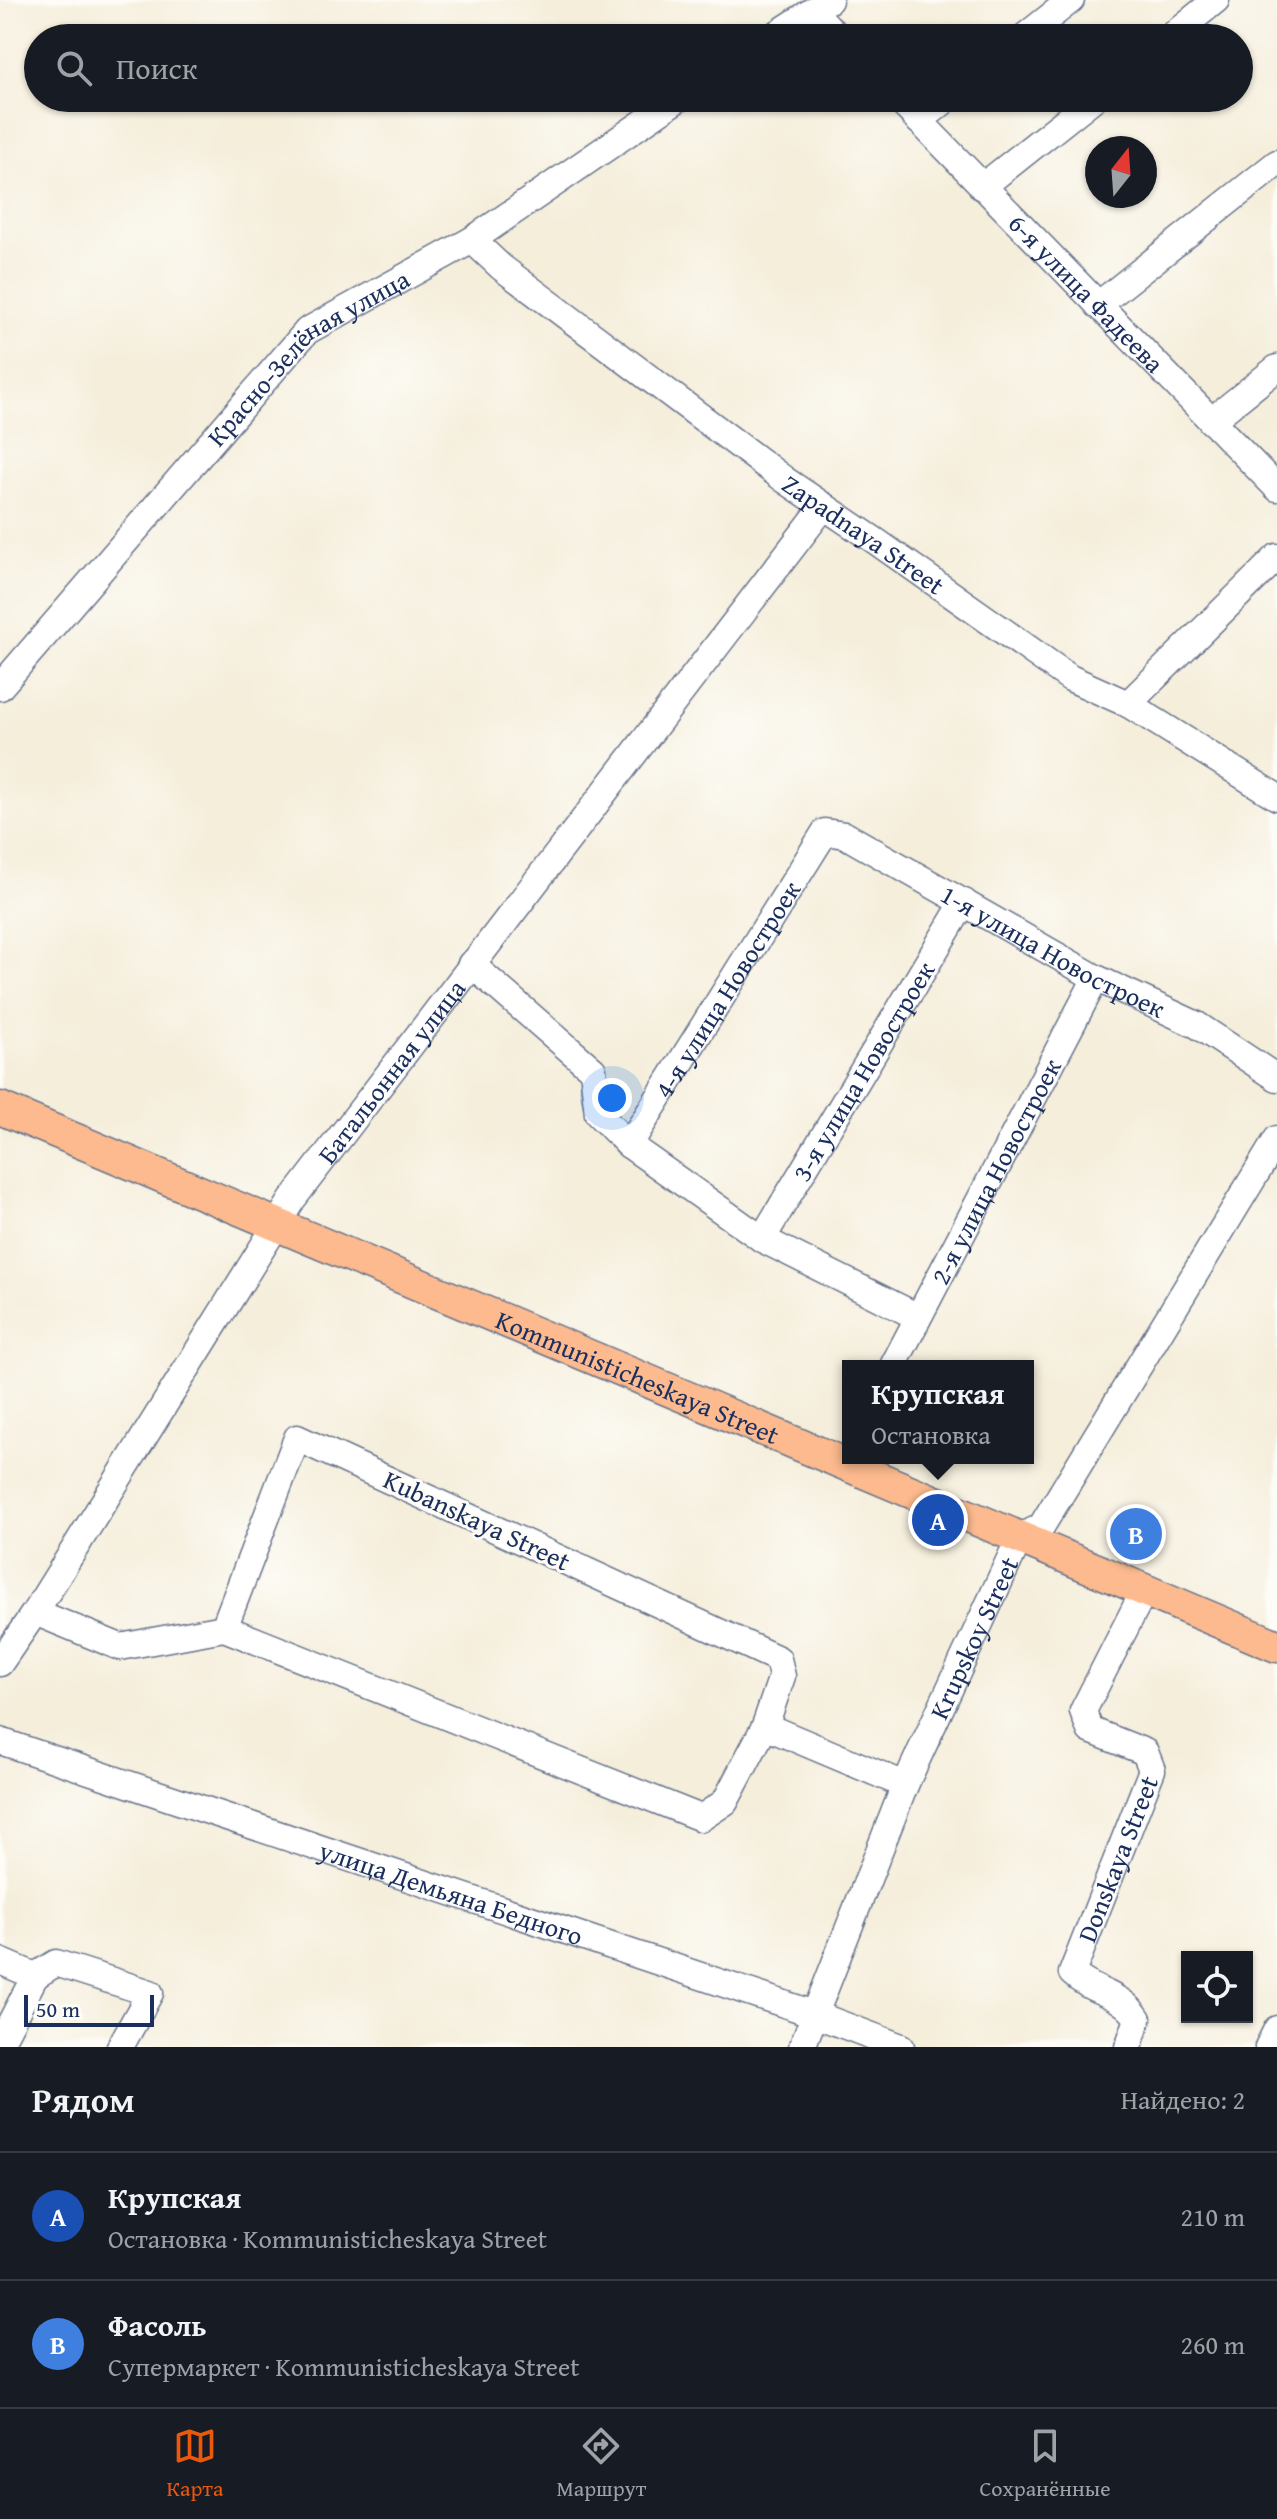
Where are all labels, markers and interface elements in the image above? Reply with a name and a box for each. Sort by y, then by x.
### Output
search box [24,24,1253,112]
icon: search [52,46,96,90]
text: Поиск [116,46,198,90]
north arrow [1085,136,1157,208]
street label: 6-я улица Фадеева [1000,204,1174,382]
street label: Красно-Зелёная улица [197,259,417,454]
street label: Zapadnaya Street [775,464,953,604]
street label: 4-я улица Новостроек [644,872,810,1105]
street label: 1-я улица Новостроек [934,874,1172,1027]
street label: 3-я улица Новостроек [782,953,944,1188]
street label: Батальонная улица [307,970,475,1172]
street label: 2-я улица Новостроек [920,1051,1070,1291]
your location [592,1078,632,1118]
street label: Kommunisticheskaya Street [490,1300,785,1454]
popup [842,1360,1034,1464]
text: Крупская [871,1371,1005,1415]
text: Остановка [871,1415,991,1454]
street label: Kubanskaya Street [377,1460,577,1580]
pin: A [912,1490,964,1550]
pin: B [1110,1504,1162,1564]
street label: Krupskoy Street [919,1550,1028,1725]
street label: Donskaya Street [1067,1770,1167,1948]
street label: улица Демьяна Бедного [313,1830,588,1955]
map controls [1181,1951,1253,2023]
button: locate [1181,1951,1253,2023]
scale bar [24,1991,154,2027]
text: 50 m [36,1993,80,2025]
text: Рядом [32,2075,135,2124]
text: Найдено: 2 [1121,2080,1245,2119]
text: Крупская [108,2175,241,2219]
text: A [50,2197,66,2236]
text: 210 m [1180,2197,1245,2236]
text: Остановка · Kommunisticheskaya Street [108,2219,547,2258]
text: Фасоль [108,2303,207,2347]
text: B [50,2325,66,2364]
text: 260 m [1180,2325,1245,2364]
text: Супермаркет · Kommunisticheskaya Street [108,2347,579,2386]
tab: Карта [166,2424,223,2504]
tab: Маршрут [556,2424,646,2504]
tab: Сохранённые [979,2424,1110,2504]

